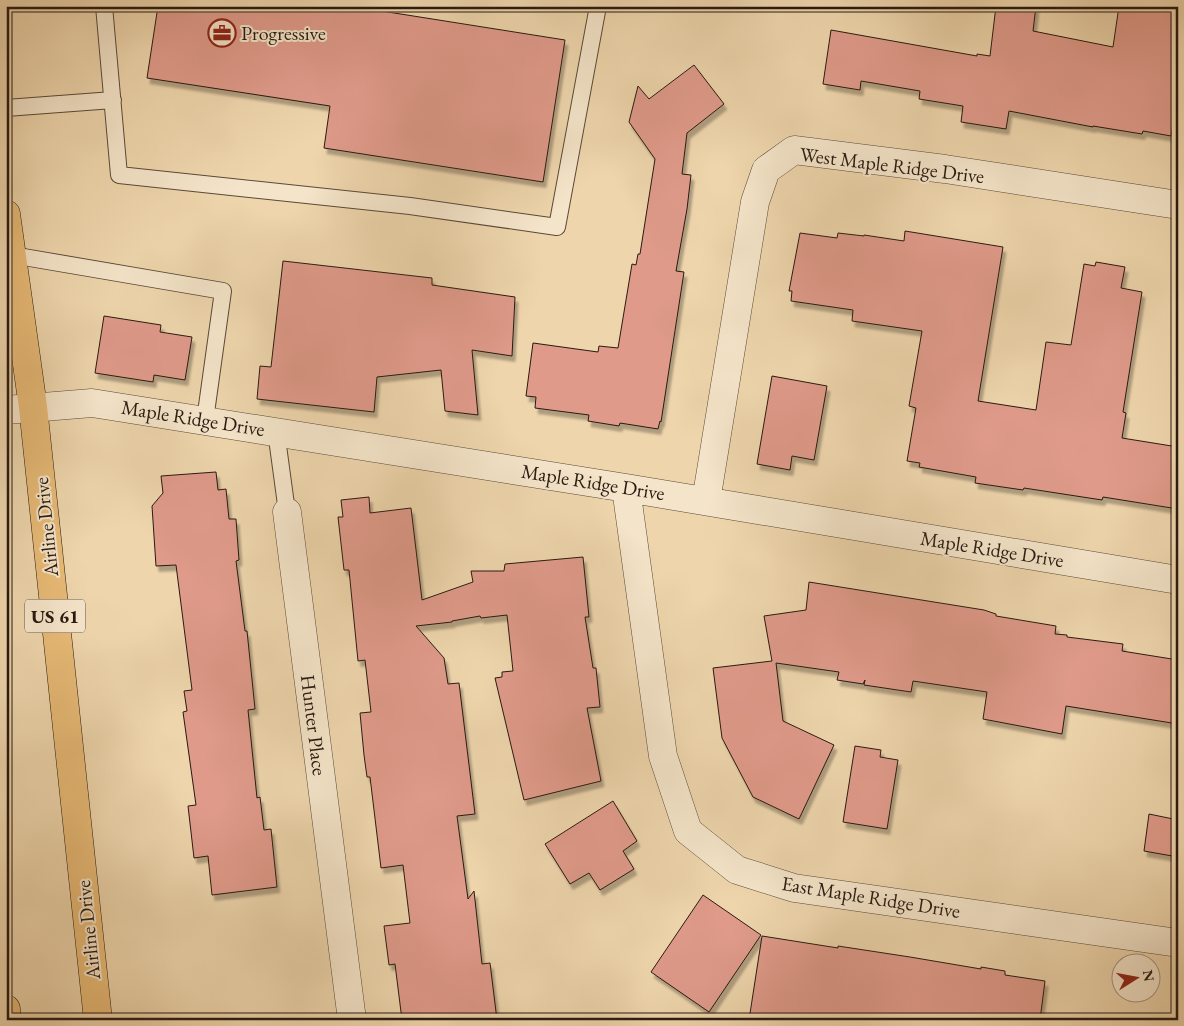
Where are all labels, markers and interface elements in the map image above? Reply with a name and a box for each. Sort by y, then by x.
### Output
office icon: Progressive [207,18,237,48]
place label: Progressive [241,20,326,46]
street label: West Maple Ridge Drive [798,141,986,189]
street label: Maple Ridge Drive [119,394,267,442]
street label: Maple Ridge Drive [519,458,667,506]
street label: Airline Drive [28,476,64,579]
street label: Maple Ridge Drive [918,525,1066,573]
road number: US 61 [25,600,85,632]
street label: Hunter Place [295,673,333,777]
street label: East Maple Ridge Drive [780,870,962,924]
street label: Airline Drive [70,879,106,982]
north arrow [1112,954,1162,1004]
text: N [1139,968,1159,983]

